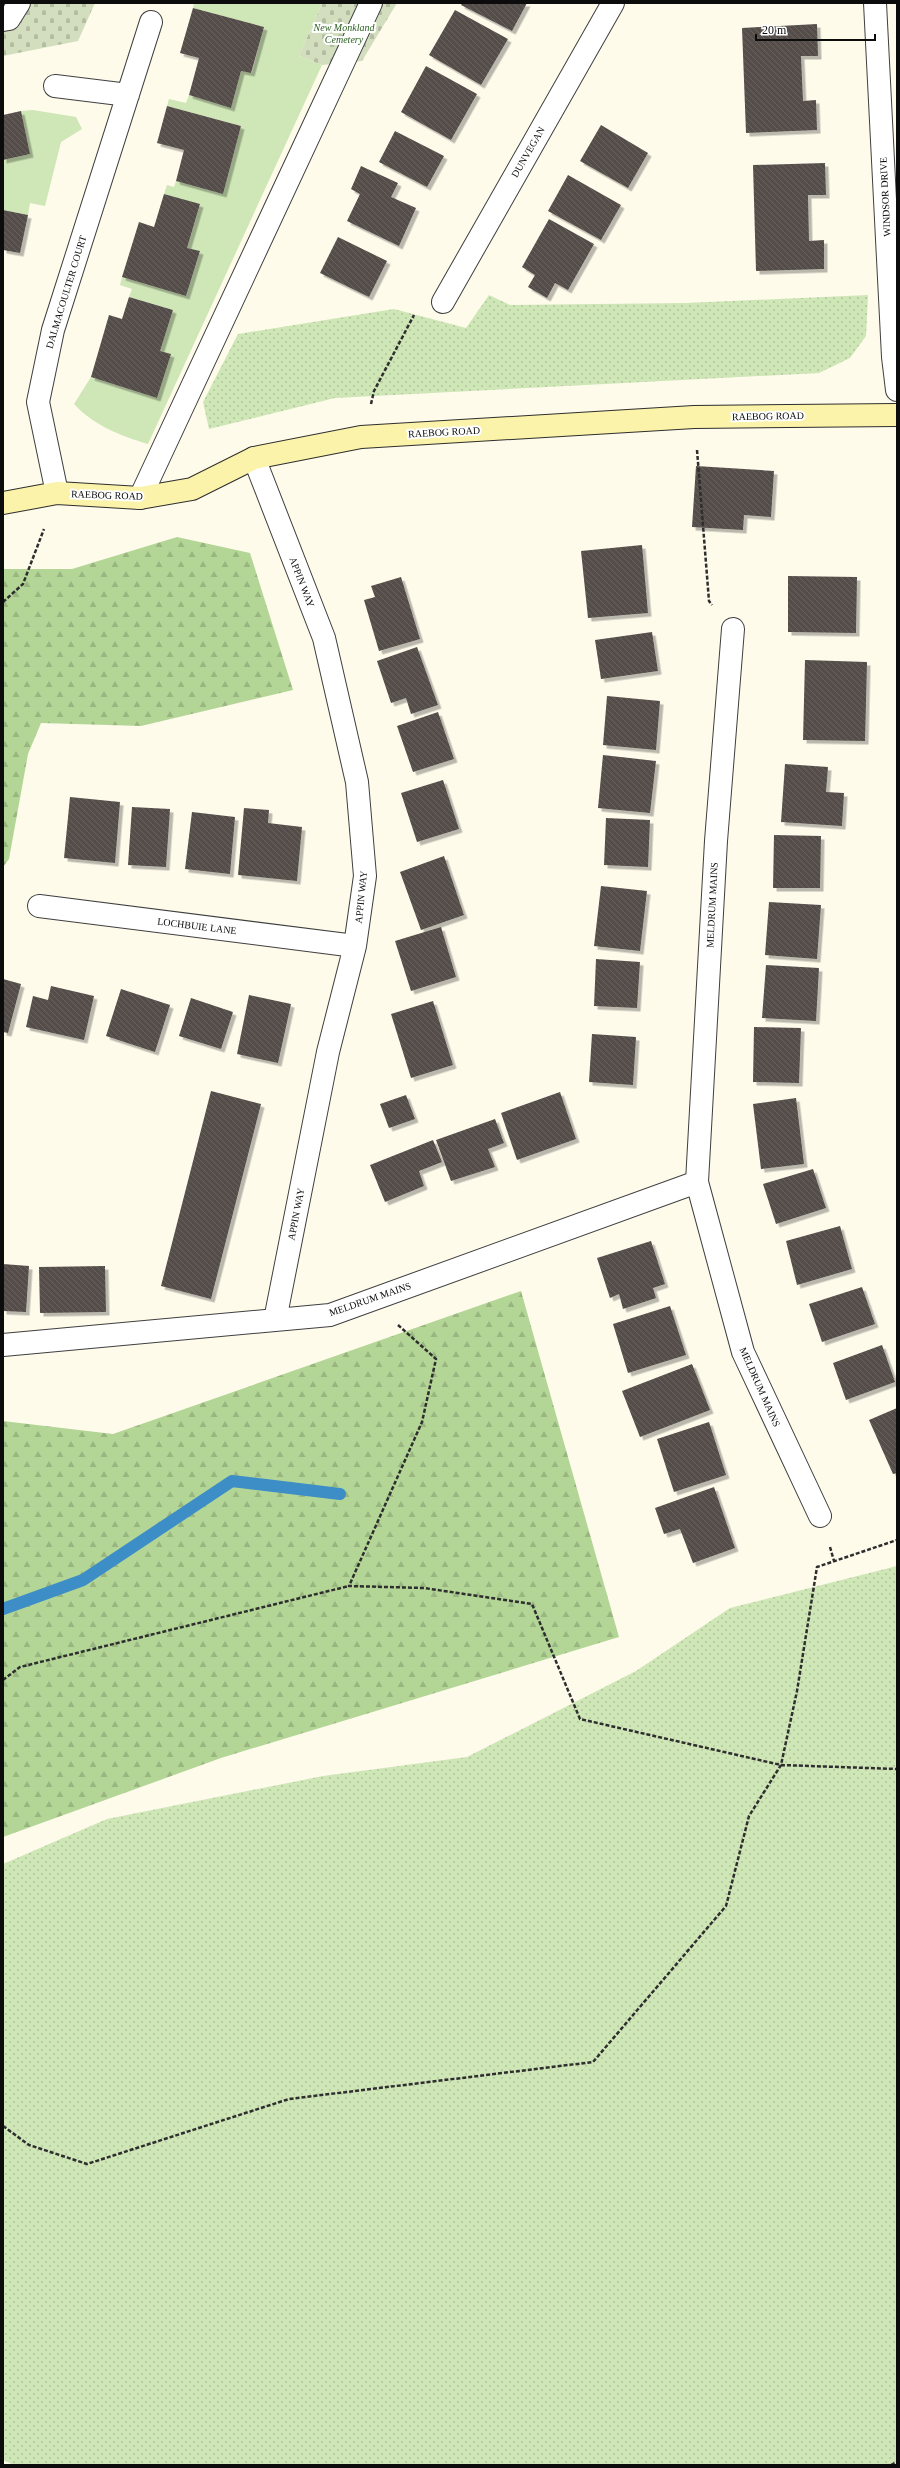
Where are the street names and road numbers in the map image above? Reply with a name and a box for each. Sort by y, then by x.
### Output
street label: DUNVEGAN [509,125,547,179]
street label: WINDSOR DRIVE [877,157,893,237]
street label: DALMACOULTER COURT [44,234,88,350]
street label: RAEBOG ROAD [732,410,804,422]
street label: RAEBOG ROAD [408,425,480,439]
street label: RAEBOG ROAD [71,488,143,502]
street label: APPIN WAY [287,555,317,609]
street label: MELDRUM MAINS [704,862,720,948]
street label: APPIN WAY [353,870,369,924]
street label: LOCHBUIE LANE [157,916,237,936]
street label: APPIN WAY [286,1187,306,1241]
street label: MELDRUM MAINS [328,1280,412,1318]
street label: MELDRUM MAINS [738,1346,782,1428]

